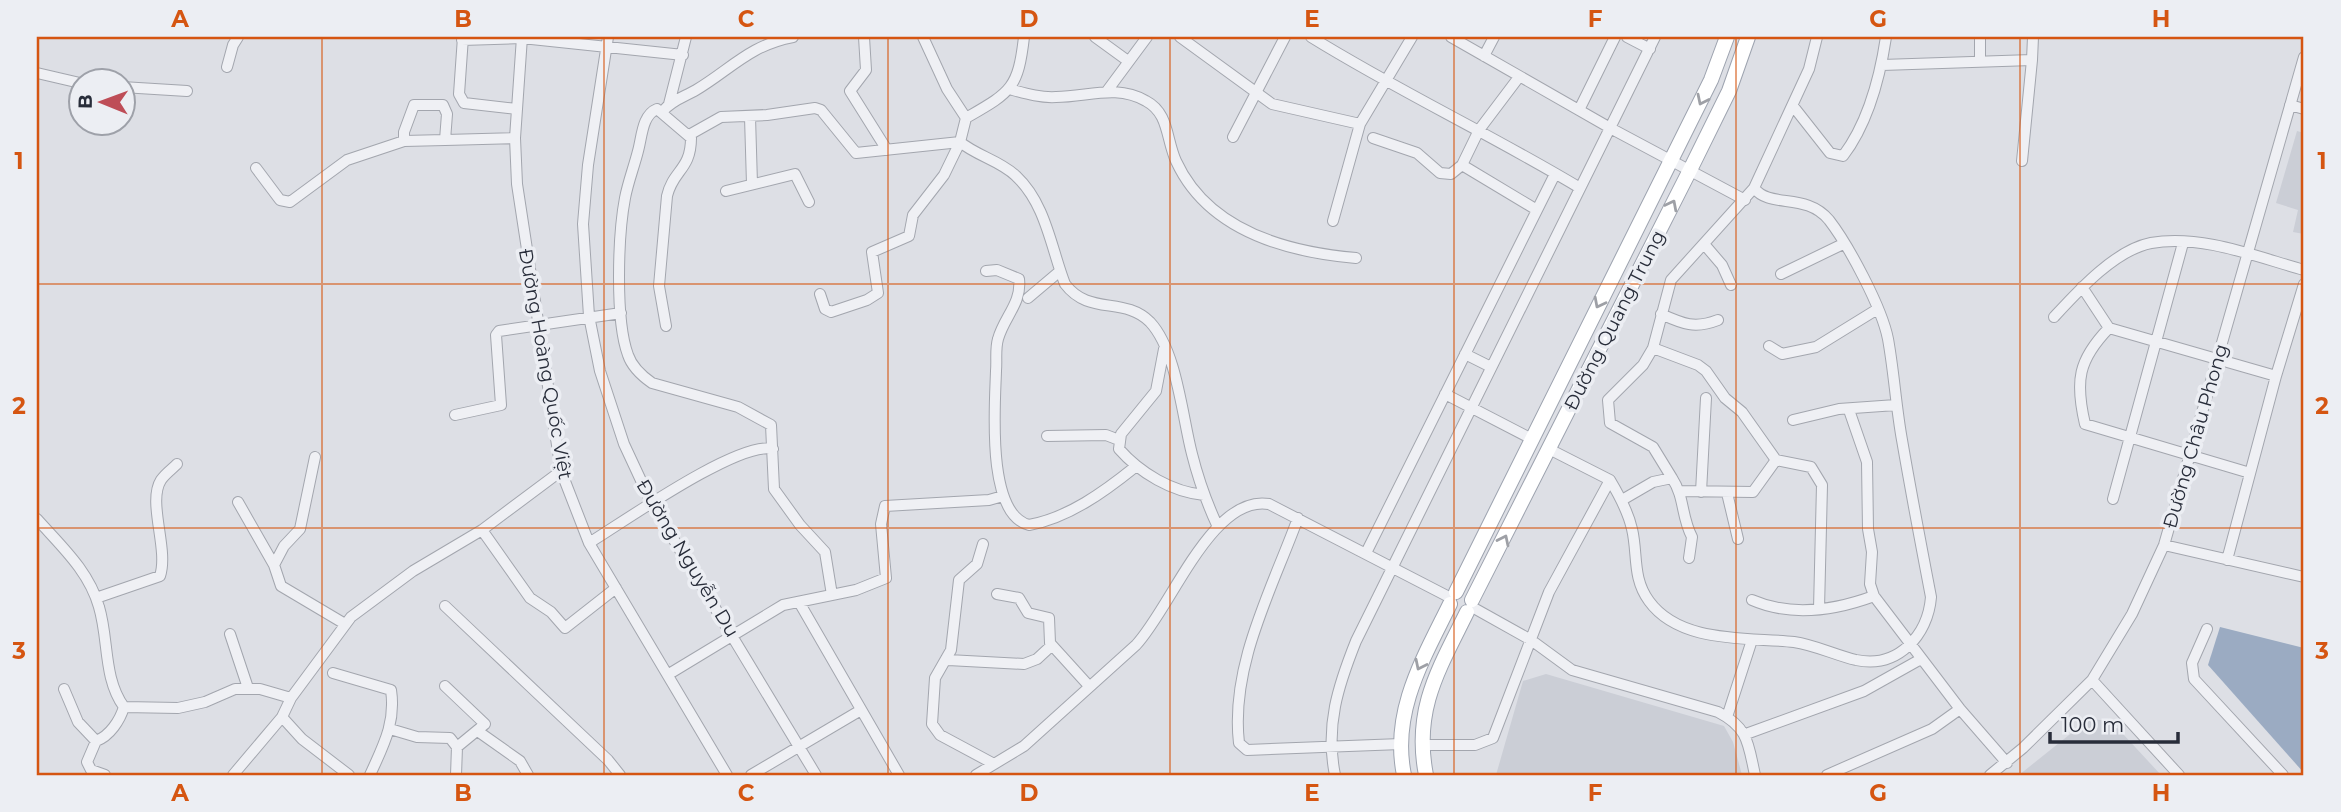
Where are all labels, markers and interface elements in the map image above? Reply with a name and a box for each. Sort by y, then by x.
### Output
text: A [170,5,189,33]
text: B [454,5,472,33]
text: C [738,5,755,33]
text: D [1020,5,1039,33]
text: E [1304,5,1320,33]
text: F [1588,5,1603,33]
text: G [1869,5,1887,33]
text: H [2152,5,2170,33]
north arrow [66,66,136,136]
one-way arrow [1696,93,1710,105]
text: B [74,94,97,109]
text: 1 [14,147,24,175]
text: 1 [2317,147,2327,175]
one-way arrow [1664,200,1678,213]
street label: Đường Quang Trung [1559,226,1670,414]
street label: Đường Hoàng Quốc Việt [514,247,577,482]
one-way arrow [1594,296,1608,308]
street label: Đường Châu Phong [2158,341,2233,531]
text: 2 [12,392,26,420]
text: 2 [2315,392,2329,420]
street label: Đường Nguyễn Du [631,475,744,641]
one-way arrow [1495,535,1509,547]
text: 3 [11,637,26,665]
text: 3 [2314,637,2329,665]
one-way arrow [1414,658,1428,670]
scale bar [2050,700,2178,744]
text: 100 m [2061,712,2124,737]
text: A [170,779,189,807]
text: B [454,779,472,807]
text: C [738,779,755,807]
text: D [1020,779,1039,807]
text: E [1304,779,1320,807]
text: F [1588,779,1603,807]
text: G [1869,779,1887,807]
text: H [2152,779,2170,807]

